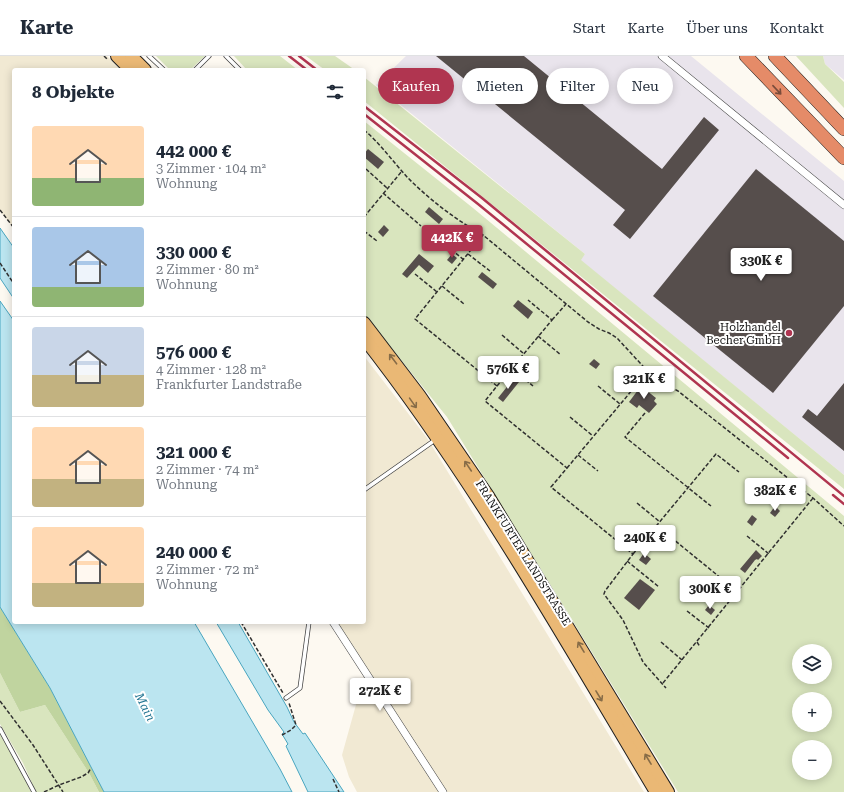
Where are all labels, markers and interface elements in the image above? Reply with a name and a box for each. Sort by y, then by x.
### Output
text: Karte [20,16,74,39]
text: Start [573,20,606,36]
text: Karte [628,20,664,36]
text: Über uns [686,20,748,36]
text: Kontakt [770,20,824,36]
chip: Kaufen [378,68,454,104]
chip: Mieten [462,68,538,104]
chip: Filter [546,68,609,104]
chip: Neu [617,68,673,104]
icon: filters [324,81,346,103]
text: 8 Objekte [32,82,114,102]
one-way arrow [772,85,782,95]
text: 442 000 € [156,141,231,161]
icon: home [64,142,112,190]
text: 3 Zimmer · 104 m² [156,161,266,176]
text: Wohnung [156,176,217,191]
pin: 442K € [419,225,485,259]
text: 442K € [431,230,473,245]
text: 330 000 € [156,242,231,262]
icon: home [64,243,112,291]
pin: 330K € [728,248,794,282]
text: 330K € [740,253,782,268]
text: 2 Zimmer · 80 m² [156,262,259,277]
text: Wohnung [156,277,217,292]
place label: Holzhandel Becher GmbH [706,321,782,347]
marker: Holzhandel Becher GmbH [784,328,794,338]
text: 576 000 € [156,342,231,362]
icon: home [64,343,112,391]
one-way arrow [389,354,397,365]
pin: 576K € [475,356,541,390]
text: 576K € [487,361,529,376]
text: 4 Zimmer · 128 m² [156,362,266,377]
pin: 321K € [611,366,677,400]
text: 321K € [623,371,665,386]
text: Frankfurter Landstraße [156,377,302,392]
one-way arrow [409,397,417,408]
text: 321 000 € [156,442,231,462]
icon: home [64,443,112,491]
one-way arrow [464,460,472,471]
text: 2 Zimmer · 74 m² [156,462,259,477]
text: Wohnung [156,477,217,492]
street label: FRANKFURTER LANDSTRASSE [473,478,573,628]
pin: 382K € [742,478,808,512]
text: 382K € [754,483,796,498]
pin: 240K € [612,525,678,559]
text: 240K € [624,530,666,545]
text: 240 000 € [156,542,231,562]
icon: home [64,543,112,591]
text: 2 Zimmer · 72 m² [156,562,259,577]
pin: 300K € [677,576,743,610]
text: Wohnung [156,577,217,592]
text: 300K € [689,581,731,596]
one-way arrow [576,641,584,653]
map controls [792,644,832,780]
button: layers [792,644,832,684]
pin: 272K € [347,678,413,712]
text: 272K € [359,683,401,698]
water label: Main [132,690,158,723]
one-way arrow [595,690,603,702]
button: + [792,692,832,732]
button: − [792,740,832,780]
one-way arrow [644,754,652,765]

